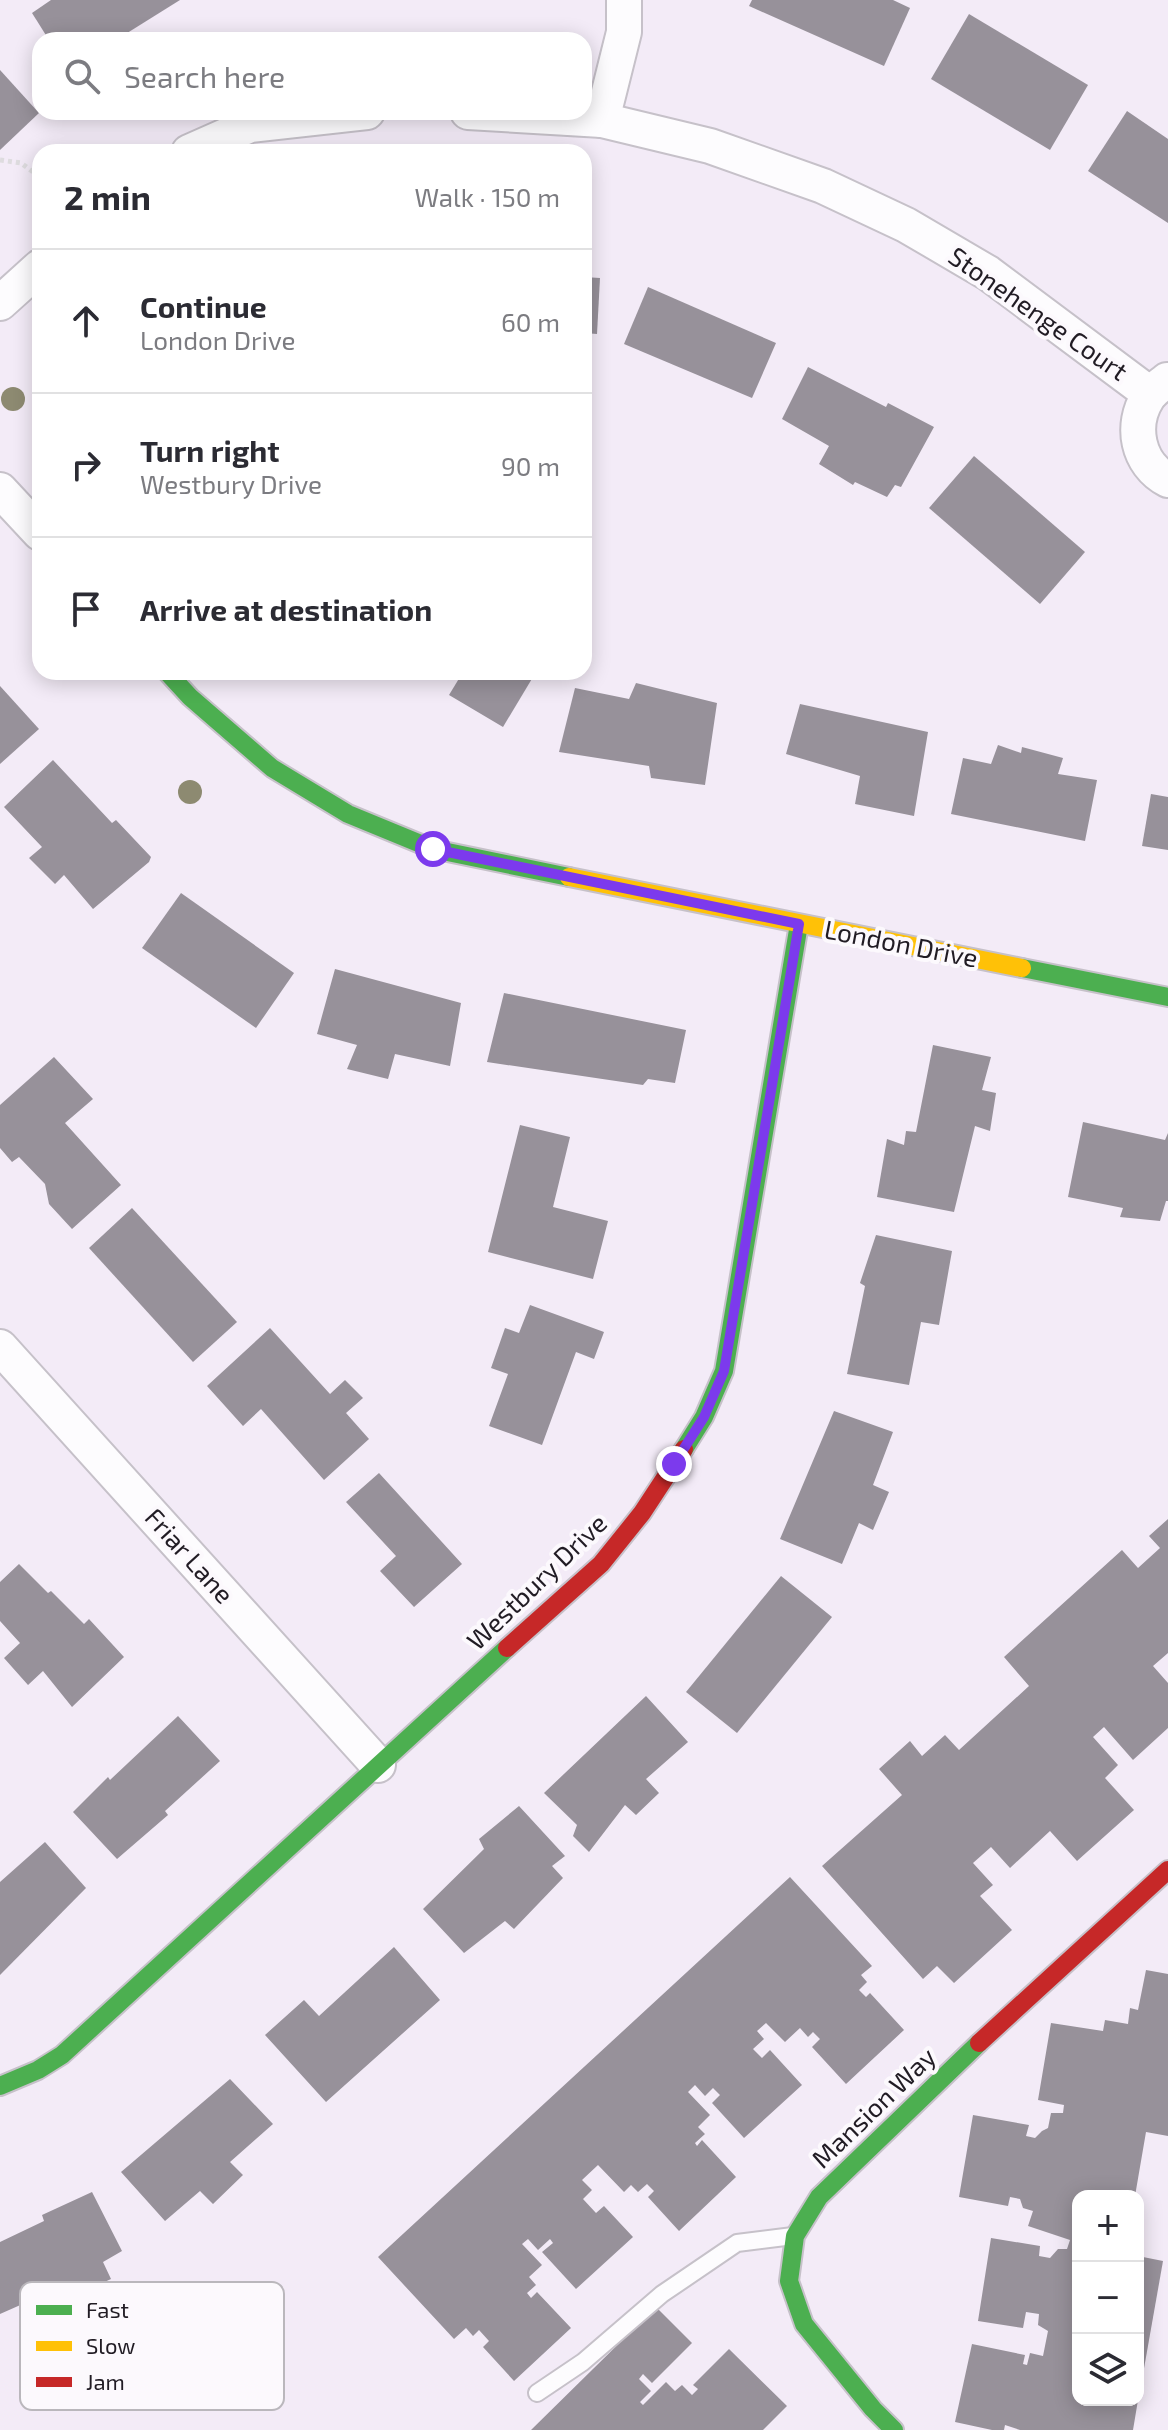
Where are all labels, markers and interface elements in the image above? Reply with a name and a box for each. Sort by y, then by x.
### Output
search box [32,32,592,120]
icon: search [60,54,104,98]
text: Search here [124,58,285,94]
text: 2 min [64,176,151,217]
text: Walk · 150 m [414,181,560,212]
street label: Stonehenge Court [943,239,1134,386]
text: Continue [140,288,267,324]
icon: ahead [64,299,108,343]
text: 60 m [501,306,560,337]
text: London Drive [140,324,295,355]
text: Turn right [140,432,280,468]
icon: right [64,443,108,487]
text: 90 m [501,450,560,481]
text: Westbury Drive [140,468,322,499]
icon: arrive [64,587,108,631]
text: Arrive at destination [140,591,432,627]
route start [415,831,451,867]
street label: London Drive [822,912,981,973]
route end [656,1446,692,1482]
street label: Friar Lane [139,1501,241,1609]
street label: Westbury Drive [460,1507,612,1655]
street label: Mansion Way [805,2040,941,2173]
map controls [1072,2190,1144,2406]
button: + [1072,2190,1144,2262]
button: − [1072,2262,1144,2334]
legend [20,2282,284,2410]
text: Fast [86,2296,129,2322]
text: Slow [86,2332,135,2358]
button: layers [1072,2334,1144,2406]
text: Jam [86,2368,125,2394]

